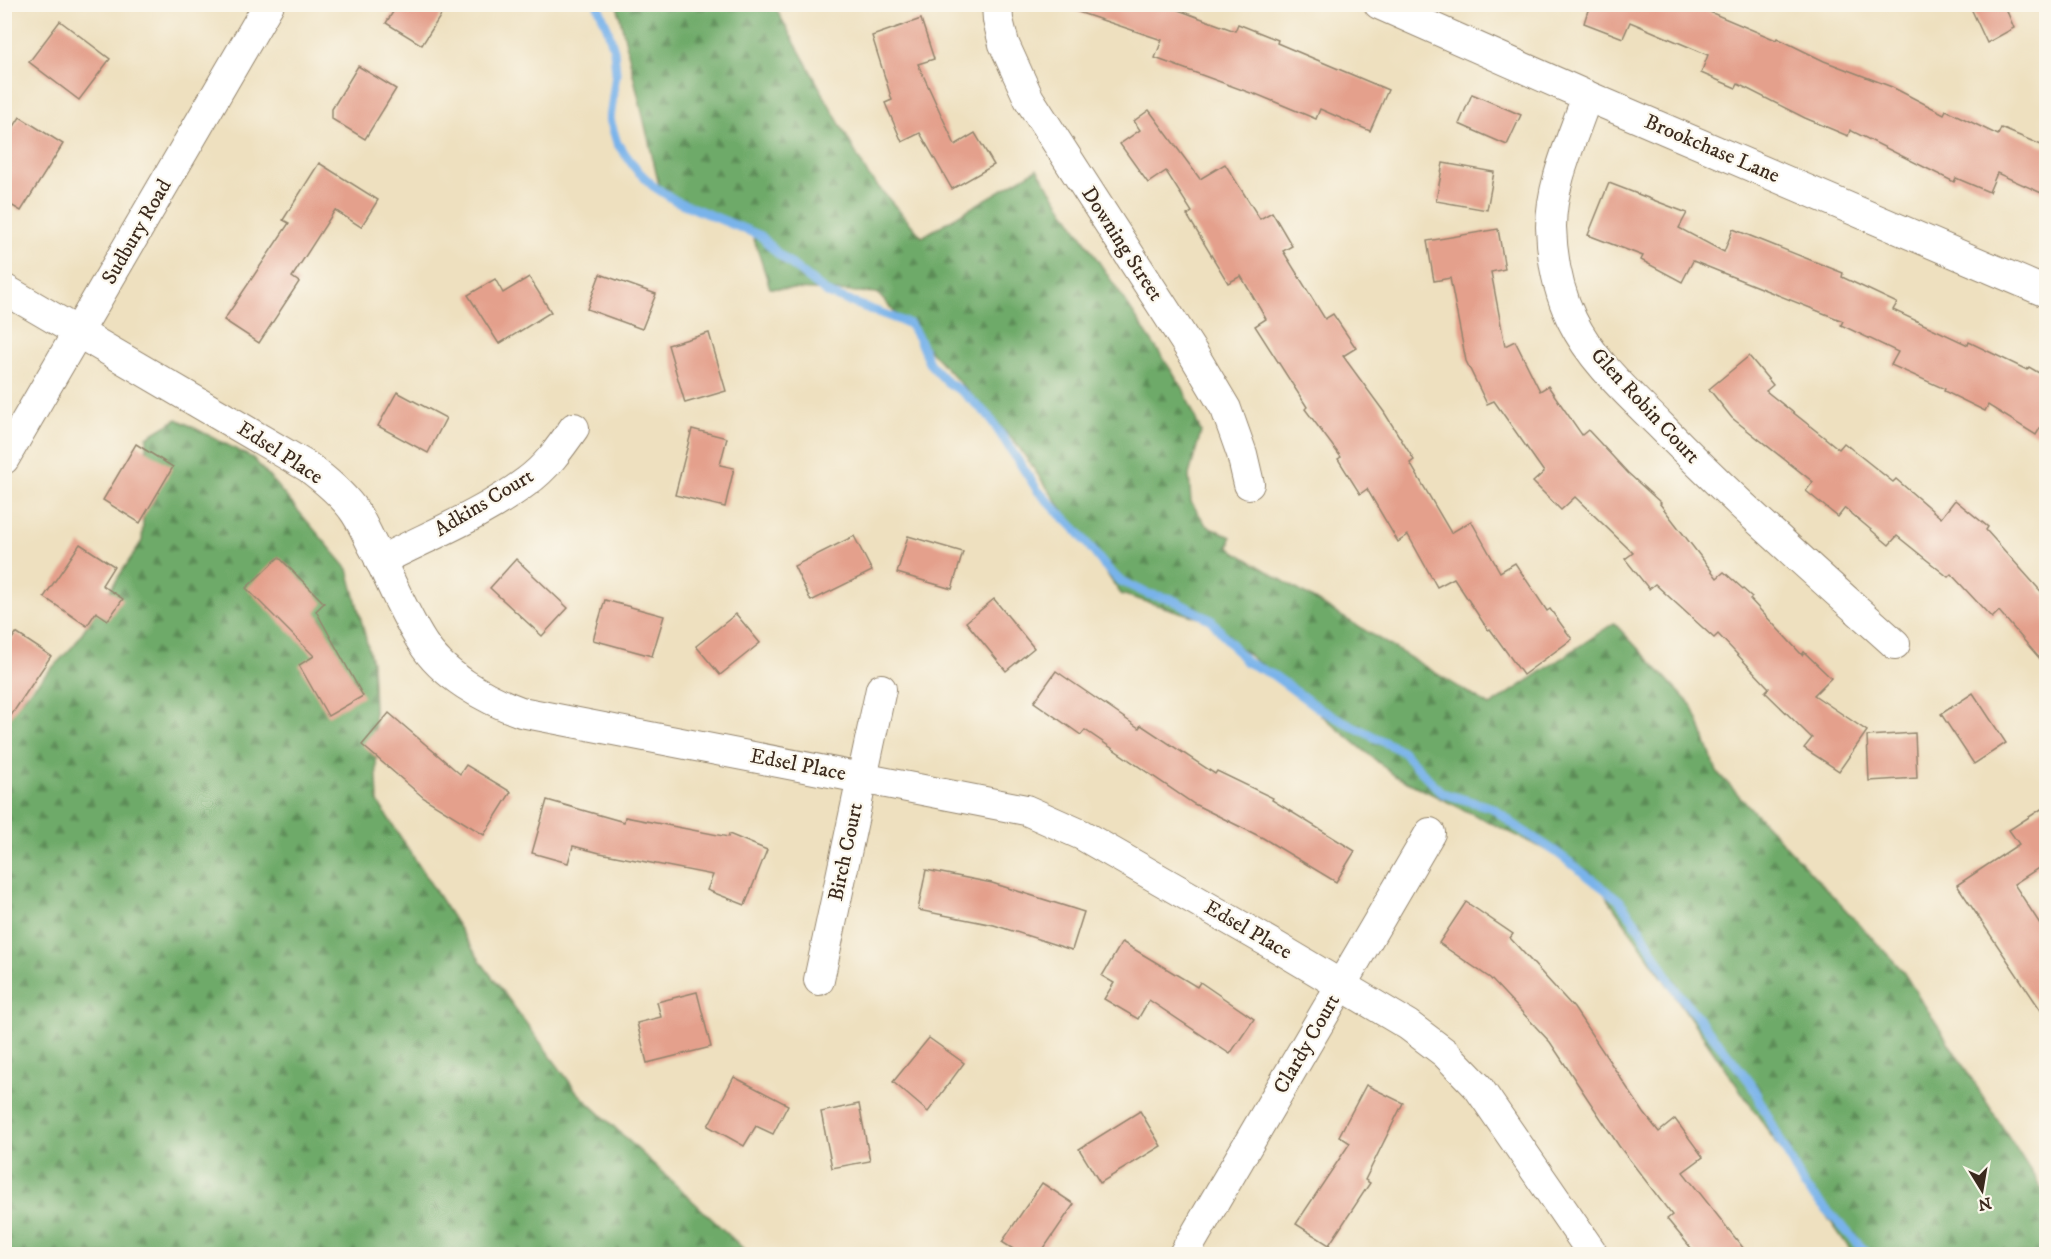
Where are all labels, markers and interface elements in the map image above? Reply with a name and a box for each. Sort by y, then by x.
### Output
street label: Brookchase Lane [1640,109,1784,189]
street label: Sudbury Road [96,174,178,289]
street label: Downing Street [1075,182,1169,306]
street label: Glen Robin Court [1585,343,1705,469]
street label: Edsel Place [232,416,328,490]
street label: Adkins Court [430,463,539,543]
street label: Edsel Place [748,743,848,787]
street label: Birch Court [823,800,869,903]
street label: Edsel Place [1200,895,1297,966]
street label: Clardy Court [1268,989,1346,1098]
north arrow [1952,1160,2012,1220]
text: N [1976,1193,1993,1215]

